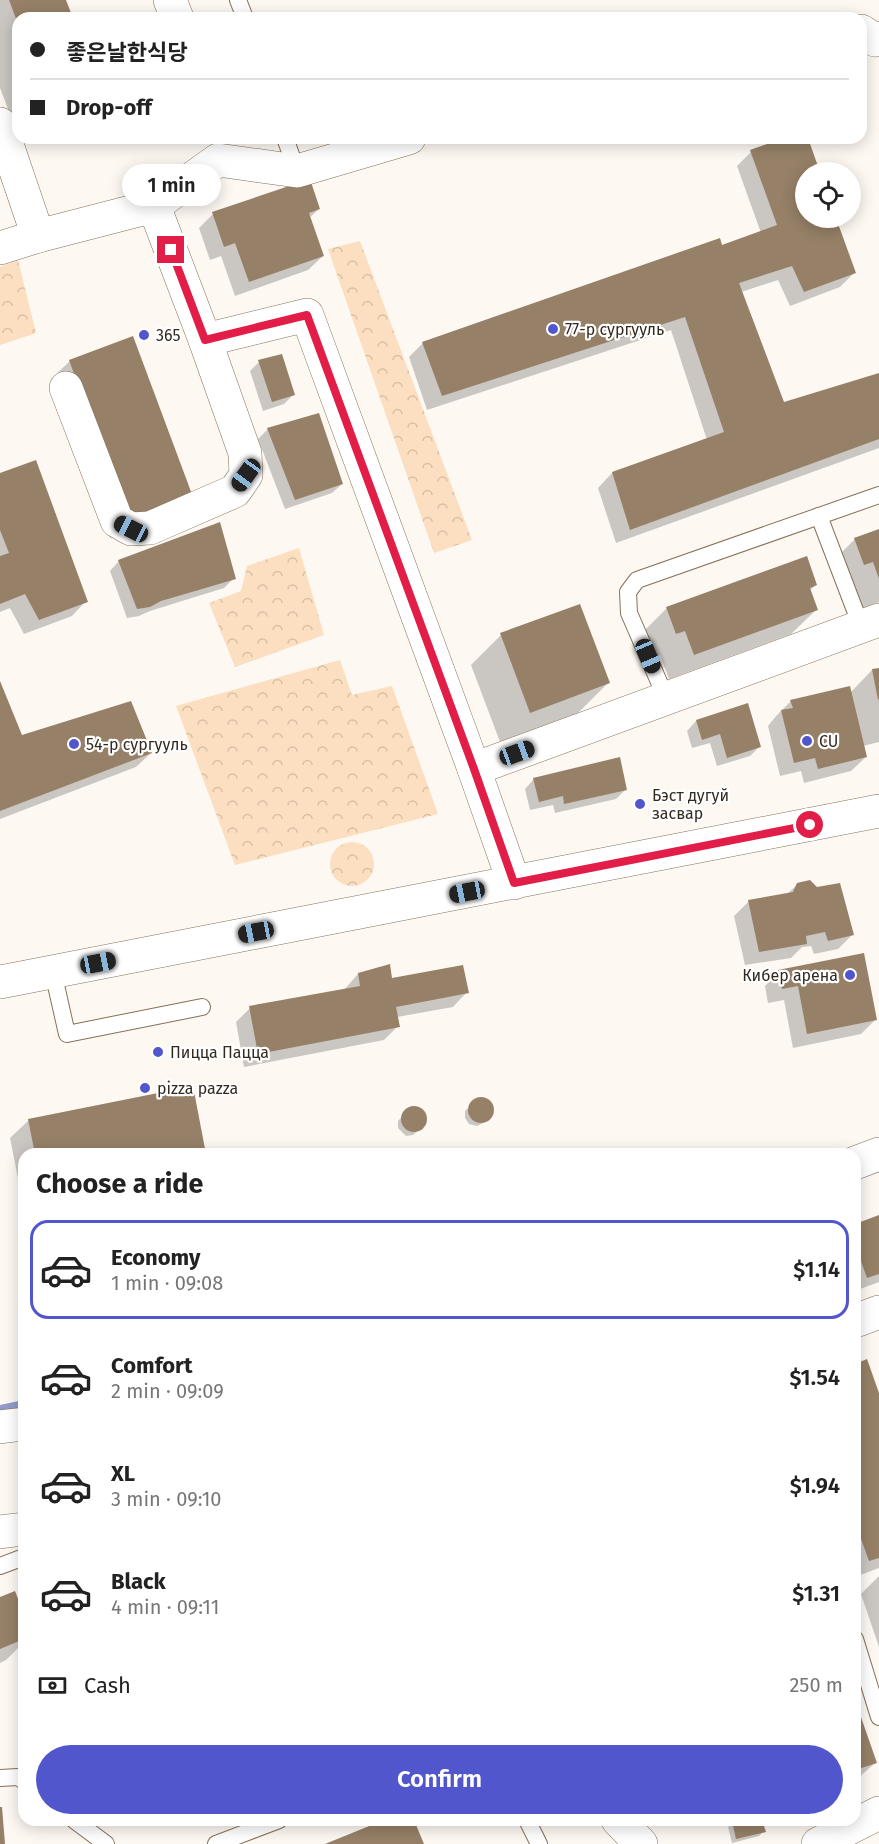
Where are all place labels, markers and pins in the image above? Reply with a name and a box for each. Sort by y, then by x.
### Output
place label: 77-р сургууль [565,320,664,339]
marker: 77-р сургууль [546,322,560,336]
place label: 365 [156,326,180,345]
marker: 365 [137,328,151,342]
place label: CU [819,732,838,751]
marker: CU [800,734,814,748]
place label: 54-р сургууль [86,735,188,754]
marker: 54-р сургууль [67,737,81,751]
place label: Бэст дугуй засвар [652,786,729,823]
marker: Бэст дугуй засвар [633,797,647,811]
place label: Кибер арена [742,966,838,985]
marker: Кибер арена [843,968,857,982]
place label: Пицца Пацца [170,1043,269,1062]
marker: Пицца Пацца [151,1045,165,1059]
place label: pizza pazza [157,1079,238,1098]
marker: pizza pazza [138,1081,152,1095]

